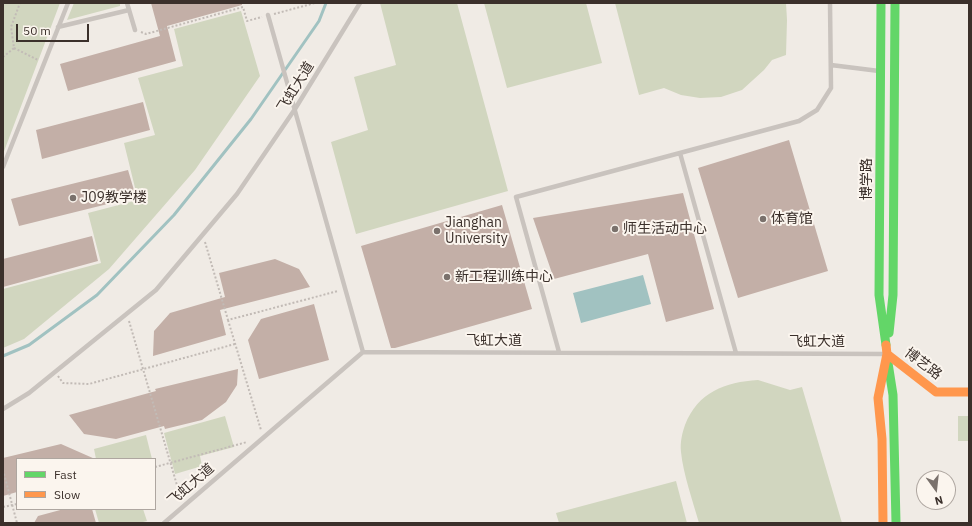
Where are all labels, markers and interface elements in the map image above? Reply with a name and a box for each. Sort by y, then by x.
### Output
scale bar [18,16,91,42]
text: 50 m [23,23,51,38]
street label: 飞虹大道 [274,59,318,115]
street label: 博学路 [859,158,875,200]
place label: J09教学楼 [81,190,147,206]
marker: J09教学楼 [68,193,78,203]
place label: 体育馆 [771,211,813,227]
marker: 体育馆 [758,214,768,224]
place label: Jianghan University [445,215,508,248]
place label: 师生活动中心 [623,221,707,237]
marker: 师生活动中心 [610,224,620,234]
marker: Jianghan University [432,226,442,236]
place label: 新工程训练中心 [455,269,553,285]
marker: 新工程训练中心 [442,272,452,282]
street label: 飞虹大道 [466,333,522,349]
street label: 飞虹大道 [789,334,845,350]
street label: 博艺路 [901,345,945,383]
legend [16,458,156,510]
street label: 飞虹大道 [164,460,218,510]
text: Fast [54,467,77,482]
north arrow [916,470,956,510]
text: Slow [54,487,80,502]
text: N [933,493,945,508]

